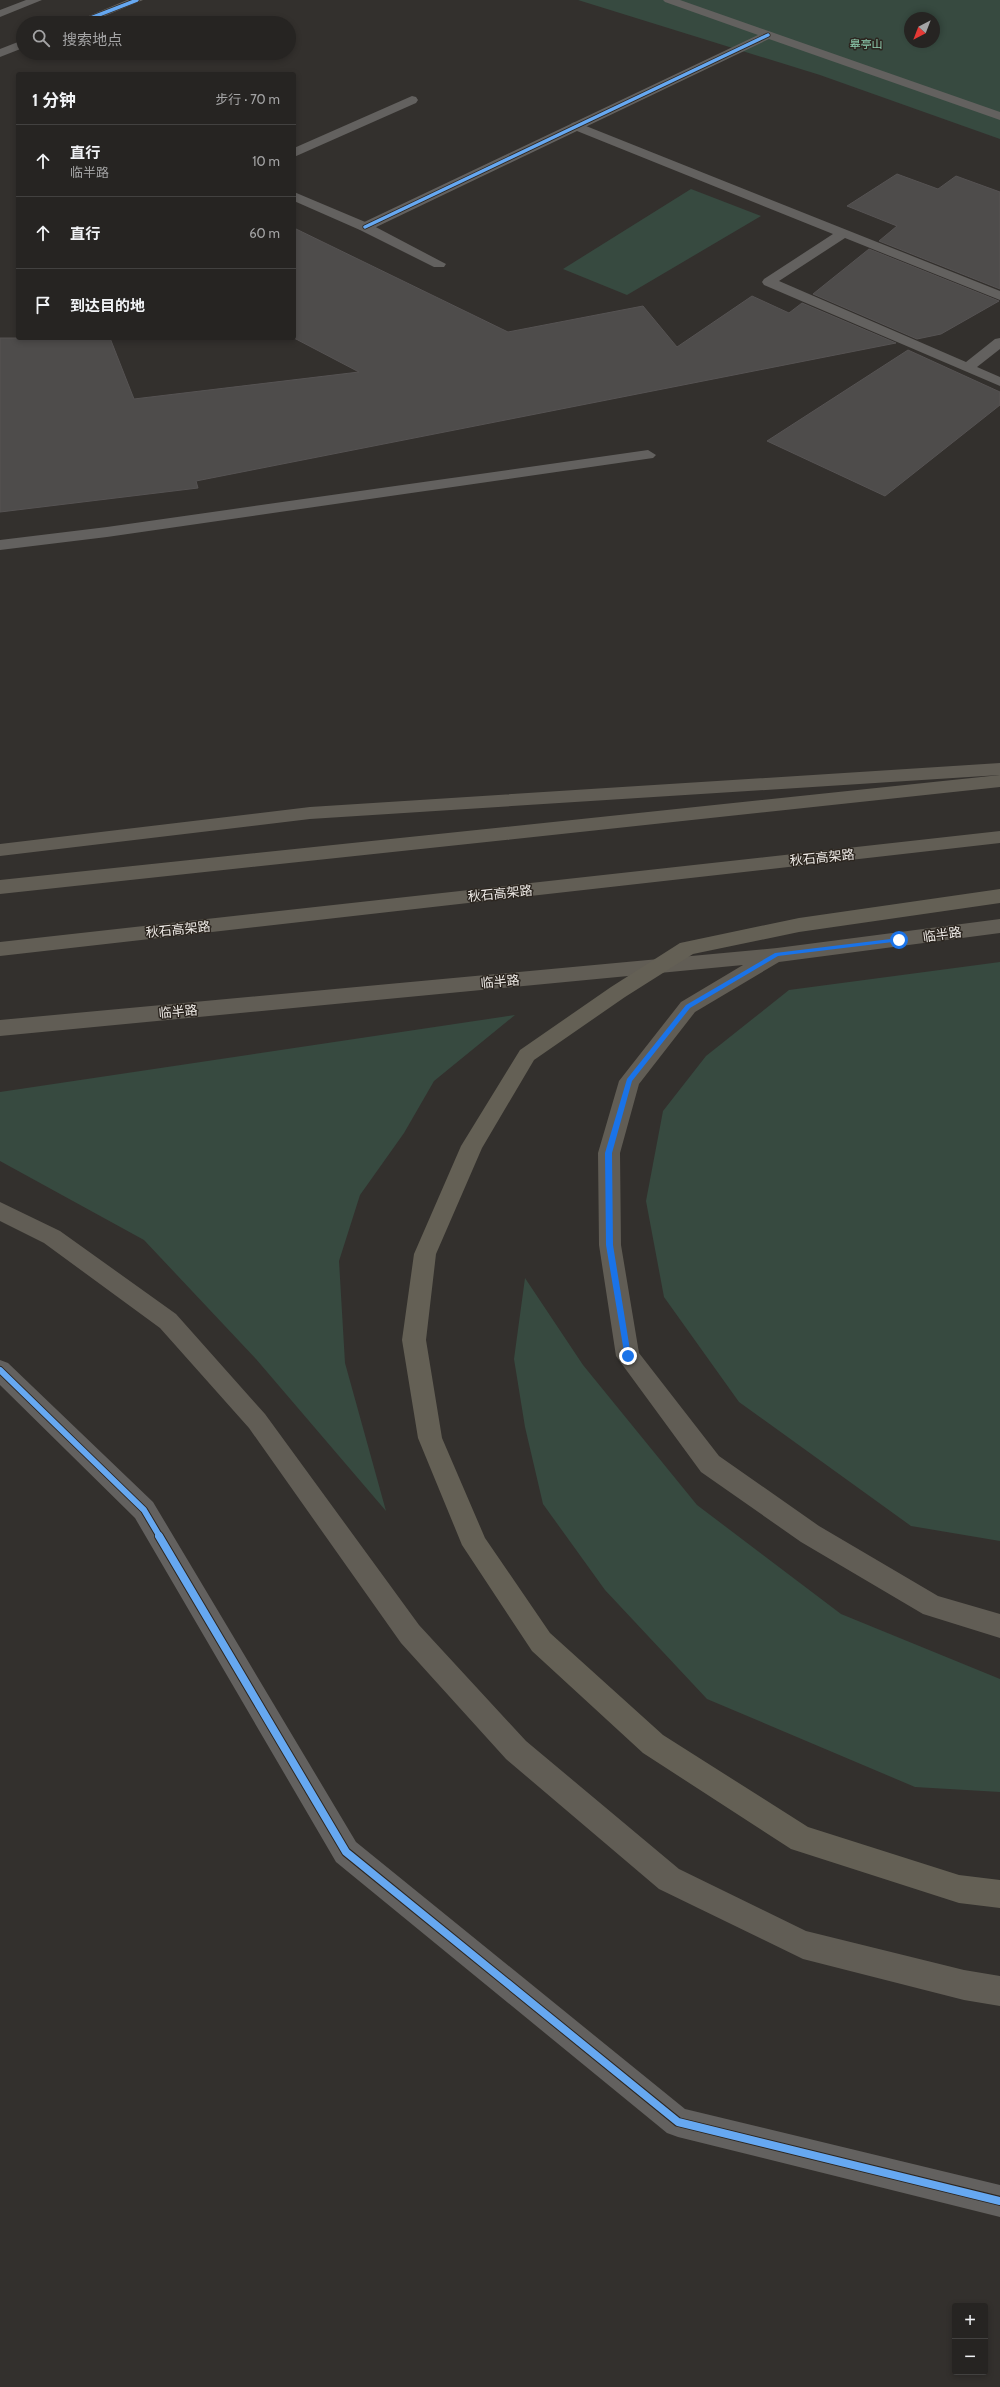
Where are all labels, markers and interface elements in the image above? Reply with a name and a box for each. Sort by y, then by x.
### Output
north arrow [904,12,940,48]
search box [16,16,296,60]
icon: search [30,27,52,49]
text: 搜索地点 [62,31,122,49]
park label: 皋亭山 [850,37,883,51]
text: 1 分钟 [32,90,76,110]
text: 步行 · 70 m [215,91,280,107]
text: 直行 [70,144,100,162]
icon: ahead [32,150,54,172]
text: 10 m [252,153,280,169]
text: 临半路 [70,164,109,180]
icon: ahead [32,222,54,244]
text: 直行 [70,225,100,243]
text: 60 m [249,225,280,241]
icon: arrive [32,294,54,316]
text: 到达目的地 [70,297,145,315]
street label: 秋石高架路 [789,846,855,868]
street label: 秋石高架路 [467,882,533,904]
street label: 秋石高架路 [145,918,211,940]
street label: 临半路 [922,923,962,945]
route start [890,931,908,949]
street label: 临半路 [480,971,520,991]
street label: 临半路 [158,1001,198,1021]
route end [619,1347,637,1365]
map controls [952,2303,988,2375]
button: + [952,2303,988,2339]
button: − [952,2339,988,2375]

